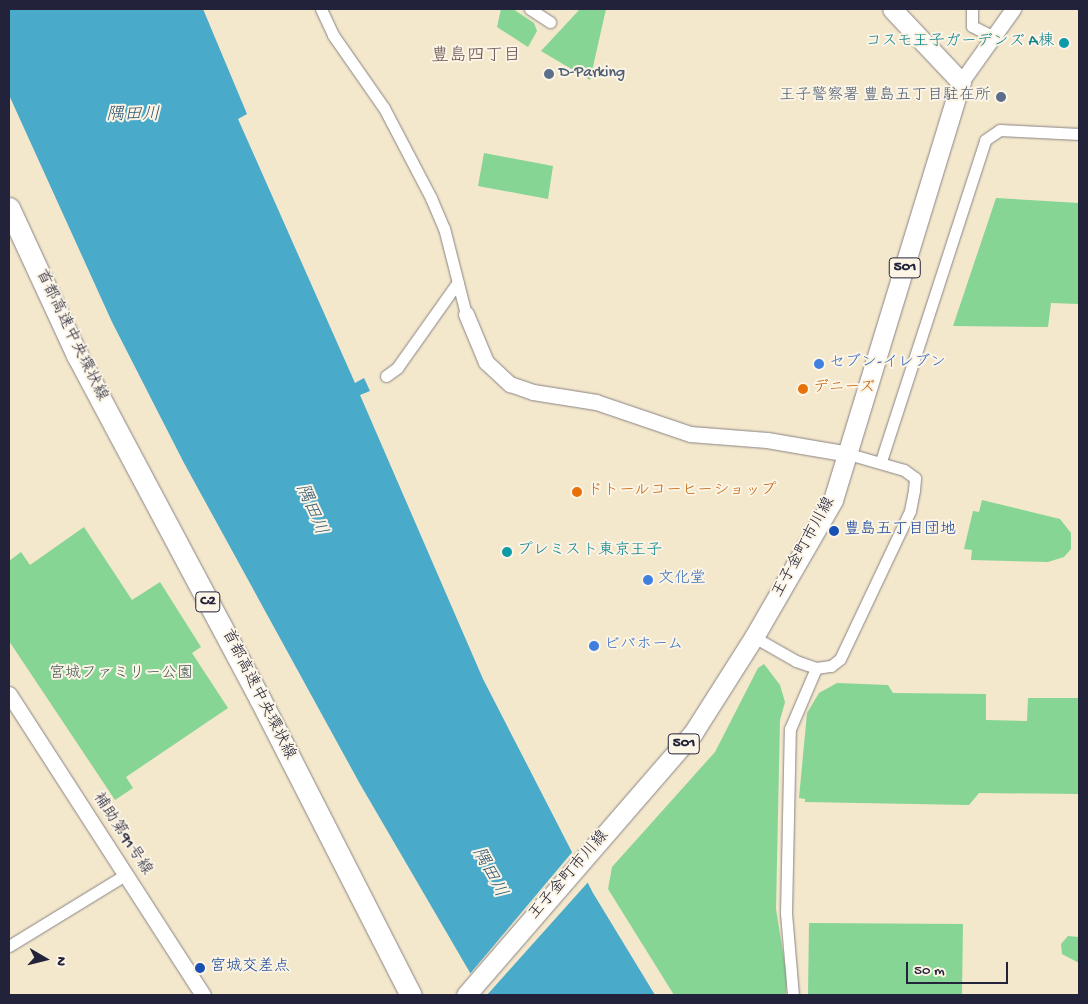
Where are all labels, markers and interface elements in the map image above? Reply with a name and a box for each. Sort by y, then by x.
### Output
place label: コスモ王子ガーデンズ A棟 [865,33,1054,53]
marker: コスモ王子ガーデンズ A棟 [1058,37,1070,49]
district label: 豊島四丁目 [431,46,521,68]
place label: D-Parking [559,64,625,84]
marker: D-Parking [543,68,555,80]
place label: 王子警察署 豊島五丁目駐在所 [779,87,991,107]
marker: 王子警察署 豊島五丁目駐在所 [995,91,1007,103]
water label: 隅田川 [106,105,160,127]
road number: 501 [889,256,921,280]
street label: 首都高速中央環状線 [30,267,110,405]
place label: セブン-イレブン [829,354,946,374]
marker: セブン-イレブン [813,358,825,370]
place label: デニーズ [813,379,877,399]
marker: デニーズ [797,383,809,395]
water label: 隅田川 [290,481,330,539]
place label: ドトールコーヒーショップ [587,482,778,502]
marker: ドトールコーヒーショップ [571,486,583,498]
street label: 王子金町市川線 [769,494,841,602]
place label: 豊島五丁目団地 [844,521,956,541]
marker: 豊島五丁目団地 [828,525,840,537]
place label: プレミスト東京王子 [517,542,661,562]
marker: プレミスト東京王子 [501,546,513,558]
place label: 文化堂 [658,570,706,590]
marker: 文化堂 [642,574,654,586]
road number: C2 [194,590,222,614]
street label: 首都高速中央環状線 [216,626,298,764]
place label: ビバホーム [604,636,684,656]
marker: ビバホーム [588,640,600,652]
park label: 宮城ファミリー公園 [49,665,193,685]
road number: 501 [668,732,700,756]
street label: 補助第91号線 [87,790,155,880]
street label: 王子金町市川線 [526,827,614,925]
water label: 隅田川 [466,844,510,902]
north arrow [20,934,70,984]
scale bar [908,952,1010,984]
text: N [51,955,69,967]
place label: 宮城交差点 [210,958,290,978]
marker: 宮城交差点 [194,962,206,974]
text: 50 m [914,962,945,980]

